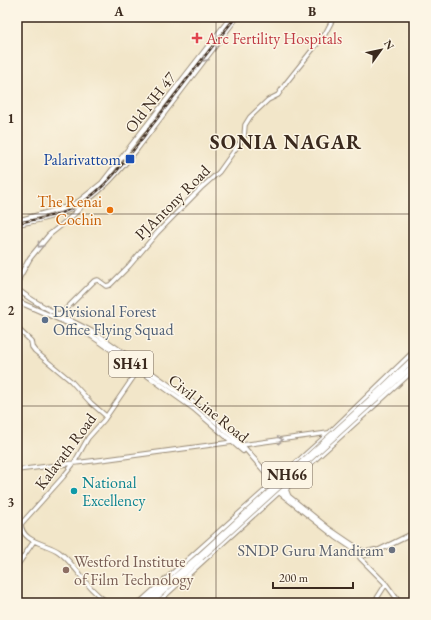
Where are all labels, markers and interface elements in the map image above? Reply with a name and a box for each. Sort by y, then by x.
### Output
text: A [113,3,124,20]
text: B [308,3,316,20]
place label: Arc Fertility Hospitals [205,28,342,49]
north arrow [361,30,401,70]
marker: Arc Fertility Hospitals [191,32,203,44]
text: N [381,37,398,52]
one-way arrow [203,55,210,62]
street label: Old NH 47 [120,67,181,137]
text: 1 [8,110,15,127]
district label: SONIA NAGAR [210,129,362,155]
place label: Palarivattom [44,149,122,170]
marker: Palarivattom [124,153,136,165]
street label: PJAntony Road [130,160,215,245]
place label: The Renai Cochin [37,191,103,230]
marker: The Renai Cochin [105,205,115,215]
one-way arrow [38,240,45,247]
place label: Divisional Forest Office Flying Squad [53,301,174,340]
text: 2 [8,302,15,319]
marker: Divisional Forest Office Flying Squad [40,315,50,325]
road number: SH41 [109,351,153,377]
street label: Civil Line Road [164,369,254,448]
street label: Kalavath Road [30,408,101,494]
one-way arrow [277,436,283,445]
road number: NH66 [262,462,312,488]
place label: National Excellency [82,472,146,511]
marker: National Excellency [69,486,79,496]
text: 3 [8,494,15,511]
place label: SNDP Guru Mandiram [238,540,385,561]
marker: SNDP Guru Mandiram [387,545,397,555]
place label: Westford Institute of Film Technology [74,551,195,590]
scale bar [273,564,353,590]
marker: Westford Institute of Film Technology [61,565,71,575]
text: 200 m [279,570,309,586]

